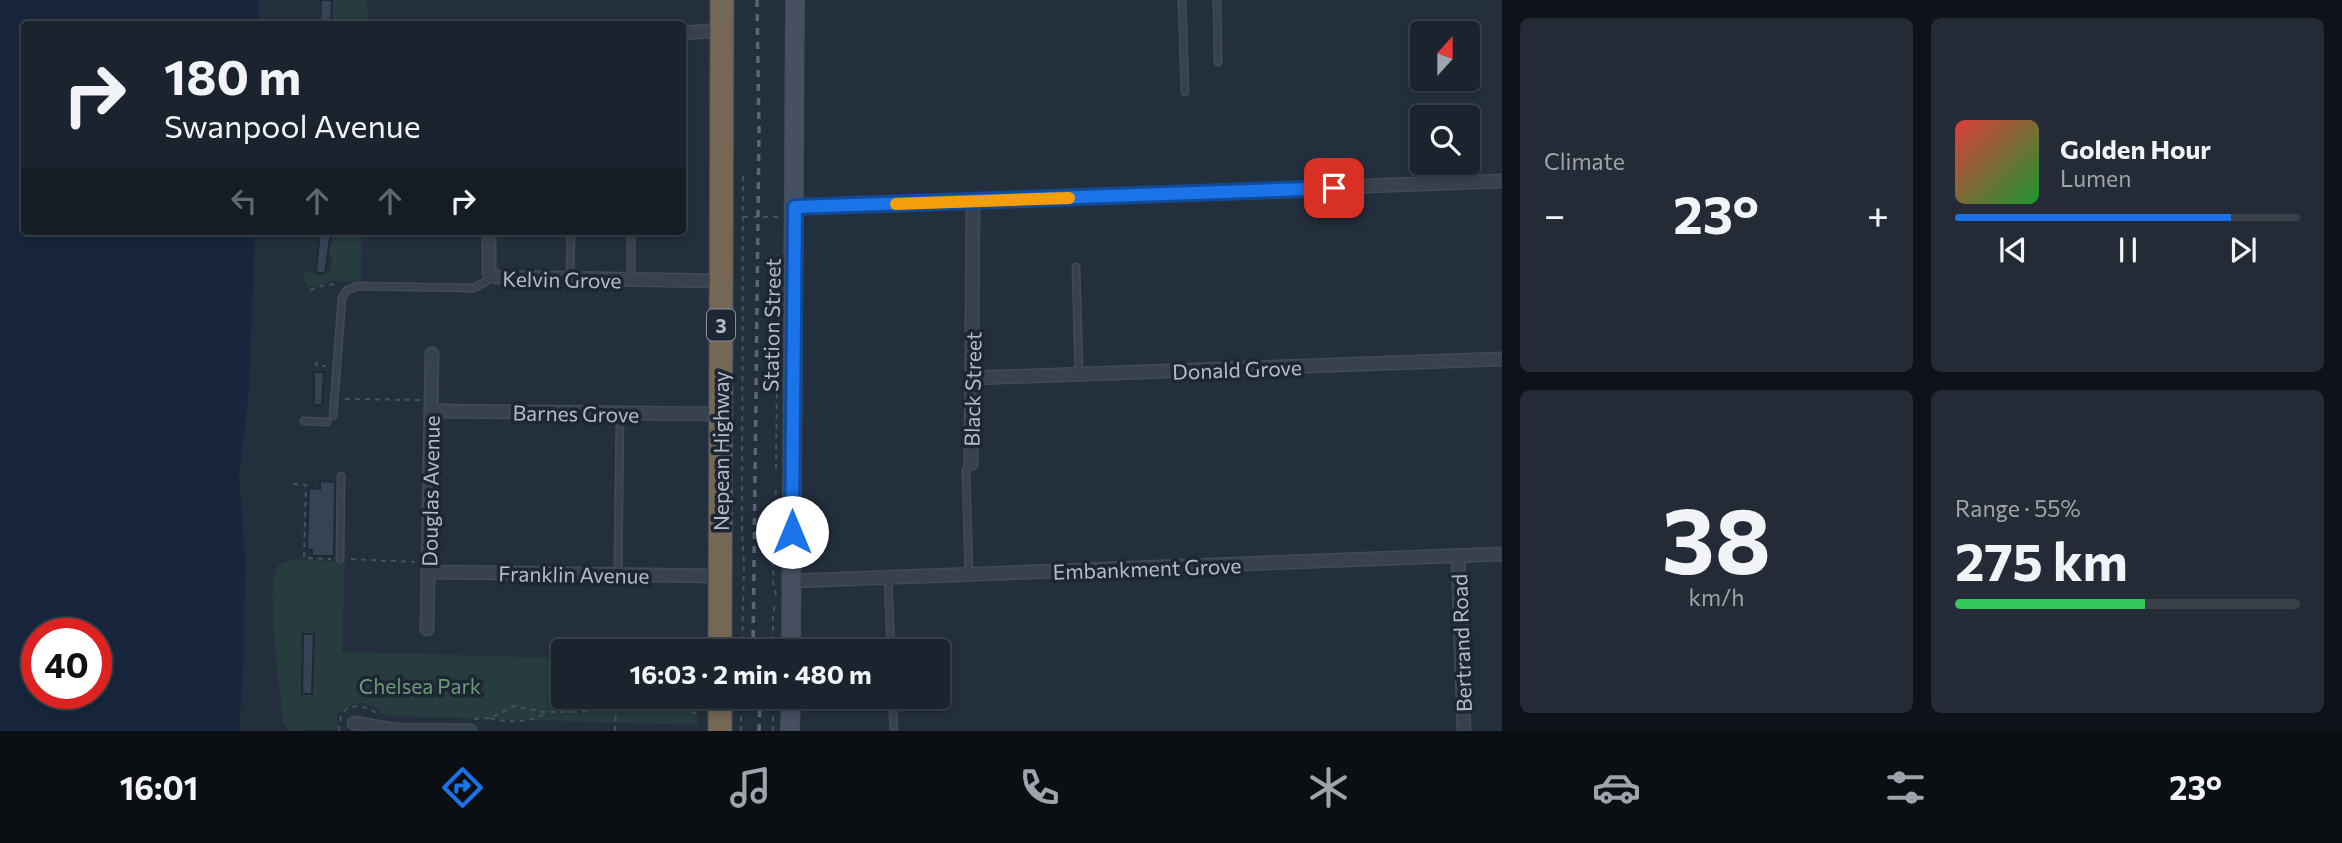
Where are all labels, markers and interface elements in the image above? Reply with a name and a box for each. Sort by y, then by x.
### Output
north arrow [1410,21,1480,91]
map controls [1410,21,1480,175]
text: 180 m [164,45,301,105]
icon: right [49,49,140,140]
text: Swanpool Avenue [164,105,421,145]
button: search [1410,105,1480,175]
text: Golden Hour [2060,133,2211,164]
text: Climate [1544,147,1625,175]
pin [1304,158,1364,218]
text: Lumen [2060,164,2131,192]
icon: arrive [1315,169,1353,207]
text: 23° [1673,181,1759,245]
icon: left [225,182,263,220]
icon: ahead [298,182,336,220]
icon: ahead [371,182,409,220]
icon: right [444,182,482,220]
text: − [1544,190,1566,237]
text: + [1867,190,1889,237]
icon: previous [1994,231,2032,269]
icon: pause [2109,231,2147,269]
icon: next [2224,231,2262,269]
street label: Station Street [757,258,785,392]
street label: Kelvin Grove [502,265,622,293]
road number: 3 [707,310,735,340]
street label: Black Street [958,331,986,447]
street label: Donald Grove [1172,354,1302,384]
street label: Nepean Highway [708,371,733,531]
street label: Barnes Grove [512,399,640,427]
street label: Douglas Avenue [416,415,444,567]
text: 38 [1662,481,1771,593]
text: Range · 55% [1955,494,2081,522]
position arrow [755,495,829,569]
text: 275 km [1955,528,2128,592]
street label: Embankment Grove [1052,552,1242,584]
street label: Franklin Avenue [498,560,650,588]
street label: Bertrand Road [1446,574,1476,712]
text: km/h [1689,583,1744,611]
speed limit sign: 40 [21,618,112,709]
text: 16:03 · 2 min · 480 m [629,658,872,689]
park label: Chelsea Park [359,673,481,698]
icon: directions [438,763,487,812]
icon: music [726,763,775,812]
icon: phone [1015,763,1064,812]
icon: climate [1304,763,1353,812]
icon: car [1592,763,1641,812]
icon: filters [1881,763,1930,812]
text: 16:01 [120,767,198,807]
text: 23° [2169,767,2222,807]

